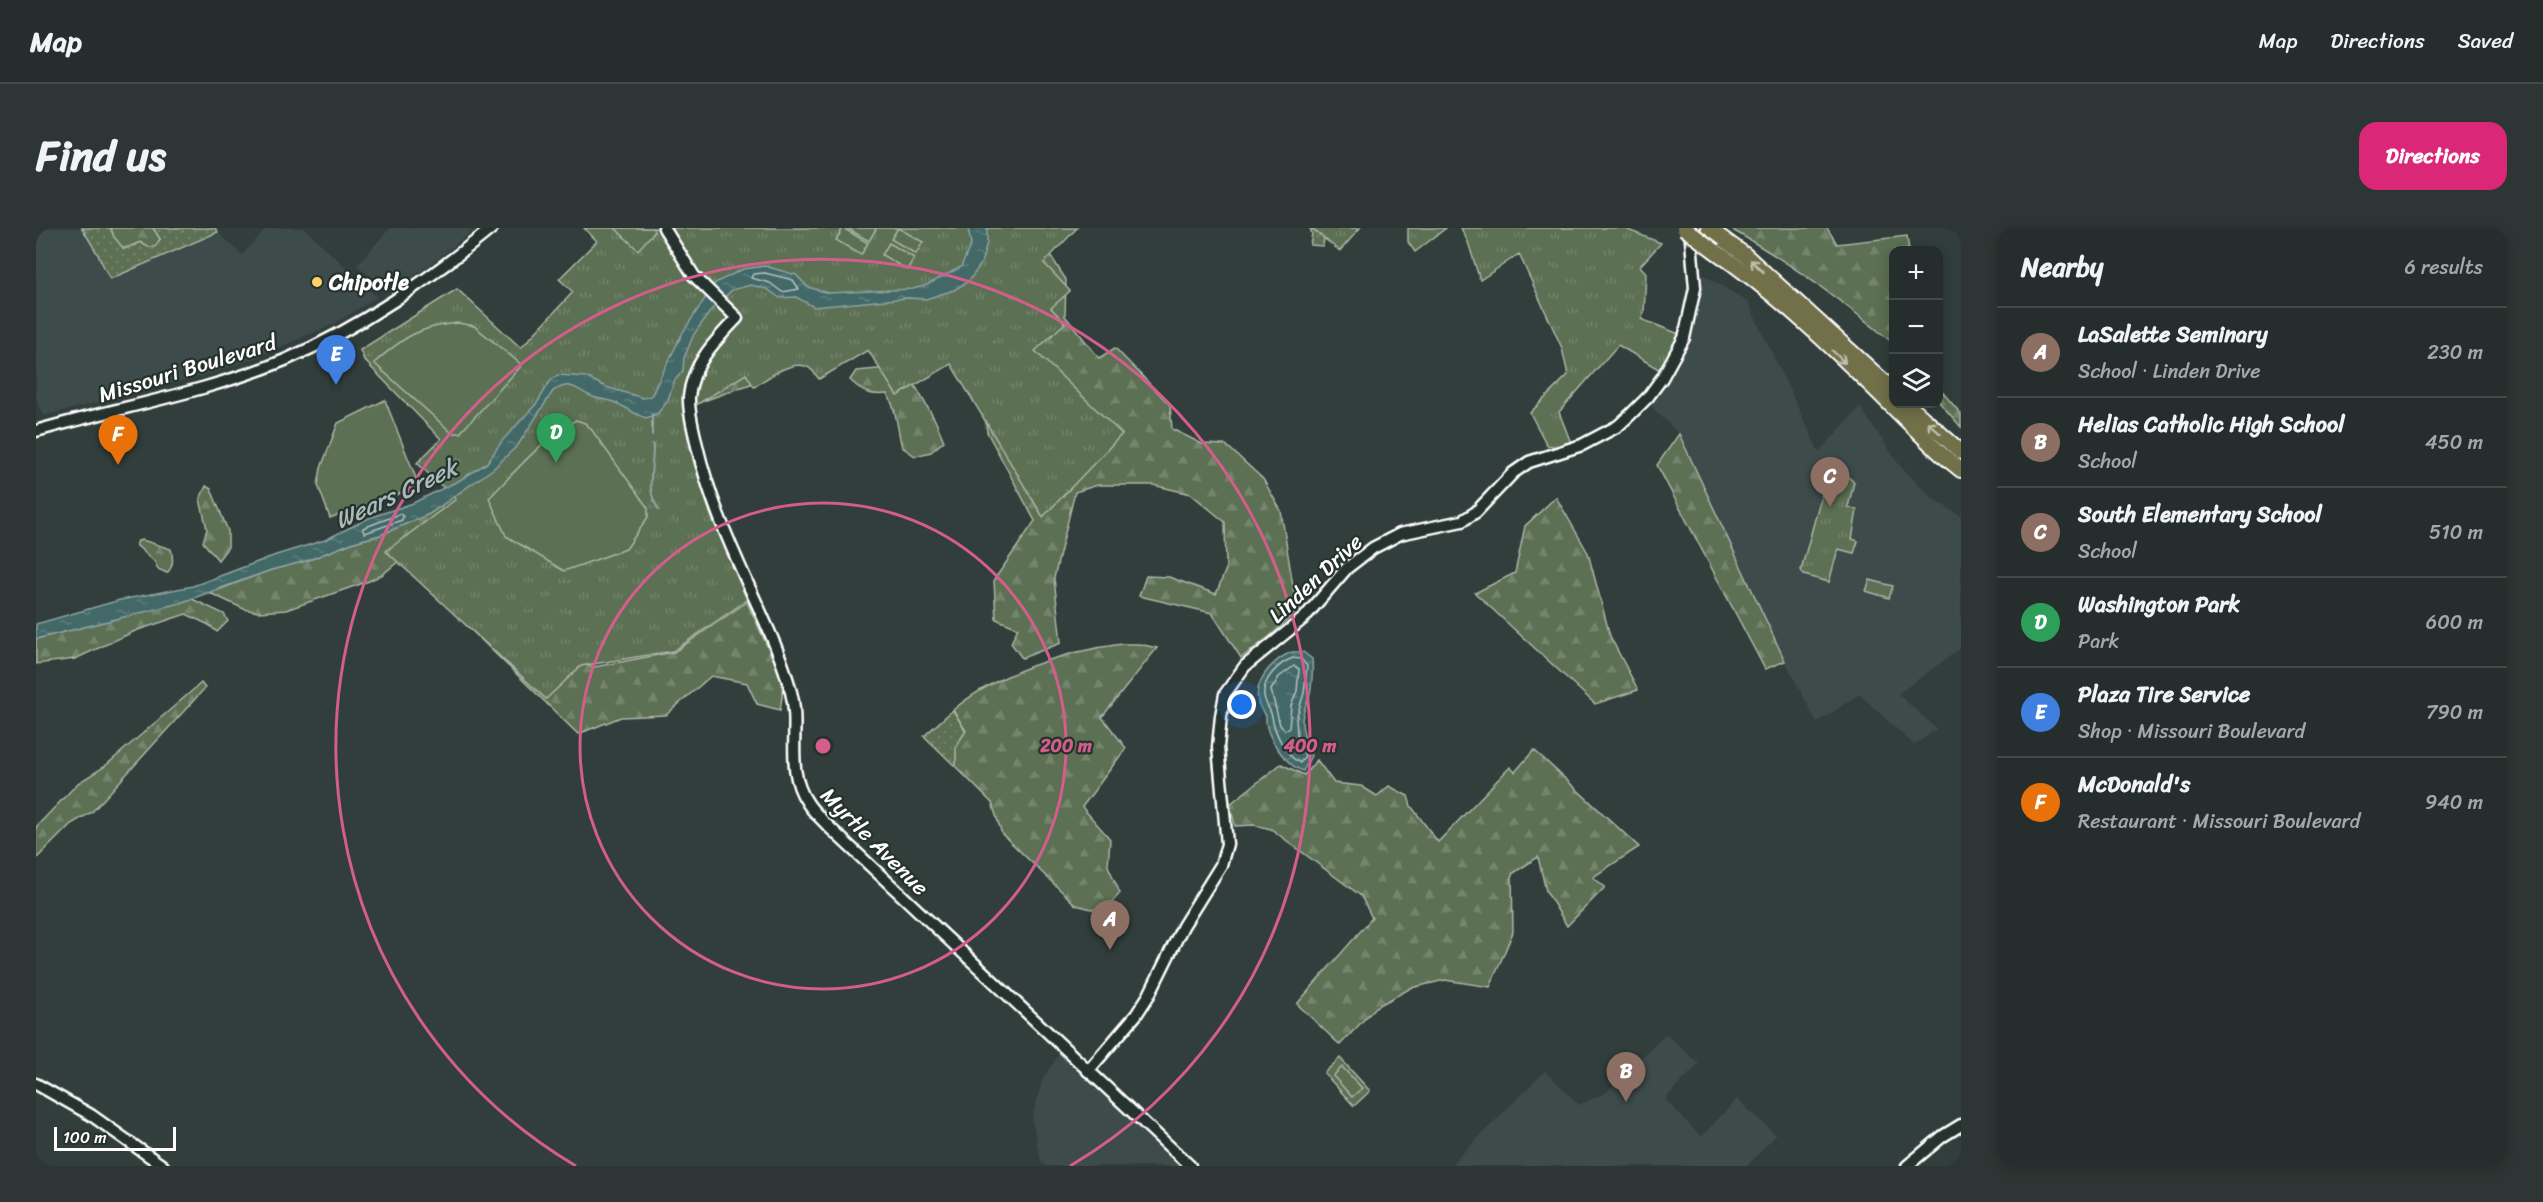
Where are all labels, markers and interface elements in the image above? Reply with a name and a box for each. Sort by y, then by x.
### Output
text: Map [30,17,82,66]
text: Map [2259,22,2297,60]
text: Directions [2330,22,2425,60]
text: Saved [2458,22,2513,60]
text: Find us [36,119,166,193]
button: Directions [2359,122,2507,190]
text: Nearby [2021,244,2103,290]
map controls [1889,246,1943,408]
button: + [1889,246,1943,300]
text: 6 results [2404,250,2483,285]
one-way arrow [1750,259,1765,273]
place label: Chipotle [328,263,409,302]
marker: Chipotle [310,275,324,289]
button: − [1889,300,1943,354]
text: LaSalette Seminary [2078,315,2268,354]
street label: Missouri Boulevard [93,322,282,414]
text: A [2034,335,2047,370]
text: 230 m [2427,335,2483,370]
pin: E [316,336,356,385]
one-way arrow [1832,350,1847,364]
button: layers [1889,354,1943,408]
text: School · Linden Drive [2078,354,2260,389]
text: Helias Catholic High School [2078,405,2344,444]
pin: D [536,414,576,463]
pin: F [98,416,137,465]
one-way arrow [1927,421,1942,435]
text: B [2034,425,2047,460]
text: 450 m [2425,425,2483,460]
text: School [2078,444,2137,479]
water label: Wears Creek [328,446,467,541]
pin: C [1810,458,1850,507]
text: South Elementary School [2078,495,2322,534]
text: C [2034,515,2047,550]
text: 510 m [2429,515,2483,550]
street label: Linden Drive [1259,524,1372,633]
text: School [2078,534,2137,569]
text: Washington Park [2078,585,2240,624]
text: D [2035,605,2046,640]
text: 600 m [2426,605,2483,640]
text: Park [2078,624,2119,659]
text: Plaza Tire Service [2078,675,2250,714]
your location [1227,690,1256,719]
text: E [2035,695,2046,730]
text: 790 m [2426,695,2483,730]
text: Shop · Missouri Boulevard [2078,714,2305,749]
text: 200 m [1039,730,1092,762]
text: 400 m [1283,730,1336,762]
centre of rings [813,736,833,756]
text: McDonald's [2078,765,2190,804]
street label: Myrtle Avenue [811,778,938,905]
text: F [2035,785,2046,820]
text: 940 m [2425,785,2483,820]
text: Restaurant · Missouri Boulevard [2078,804,2360,839]
pin: A [1090,900,1130,950]
pin: B [1606,1052,1646,1102]
text: 100 m [63,1123,107,1152]
scale bar [54,1124,176,1152]

